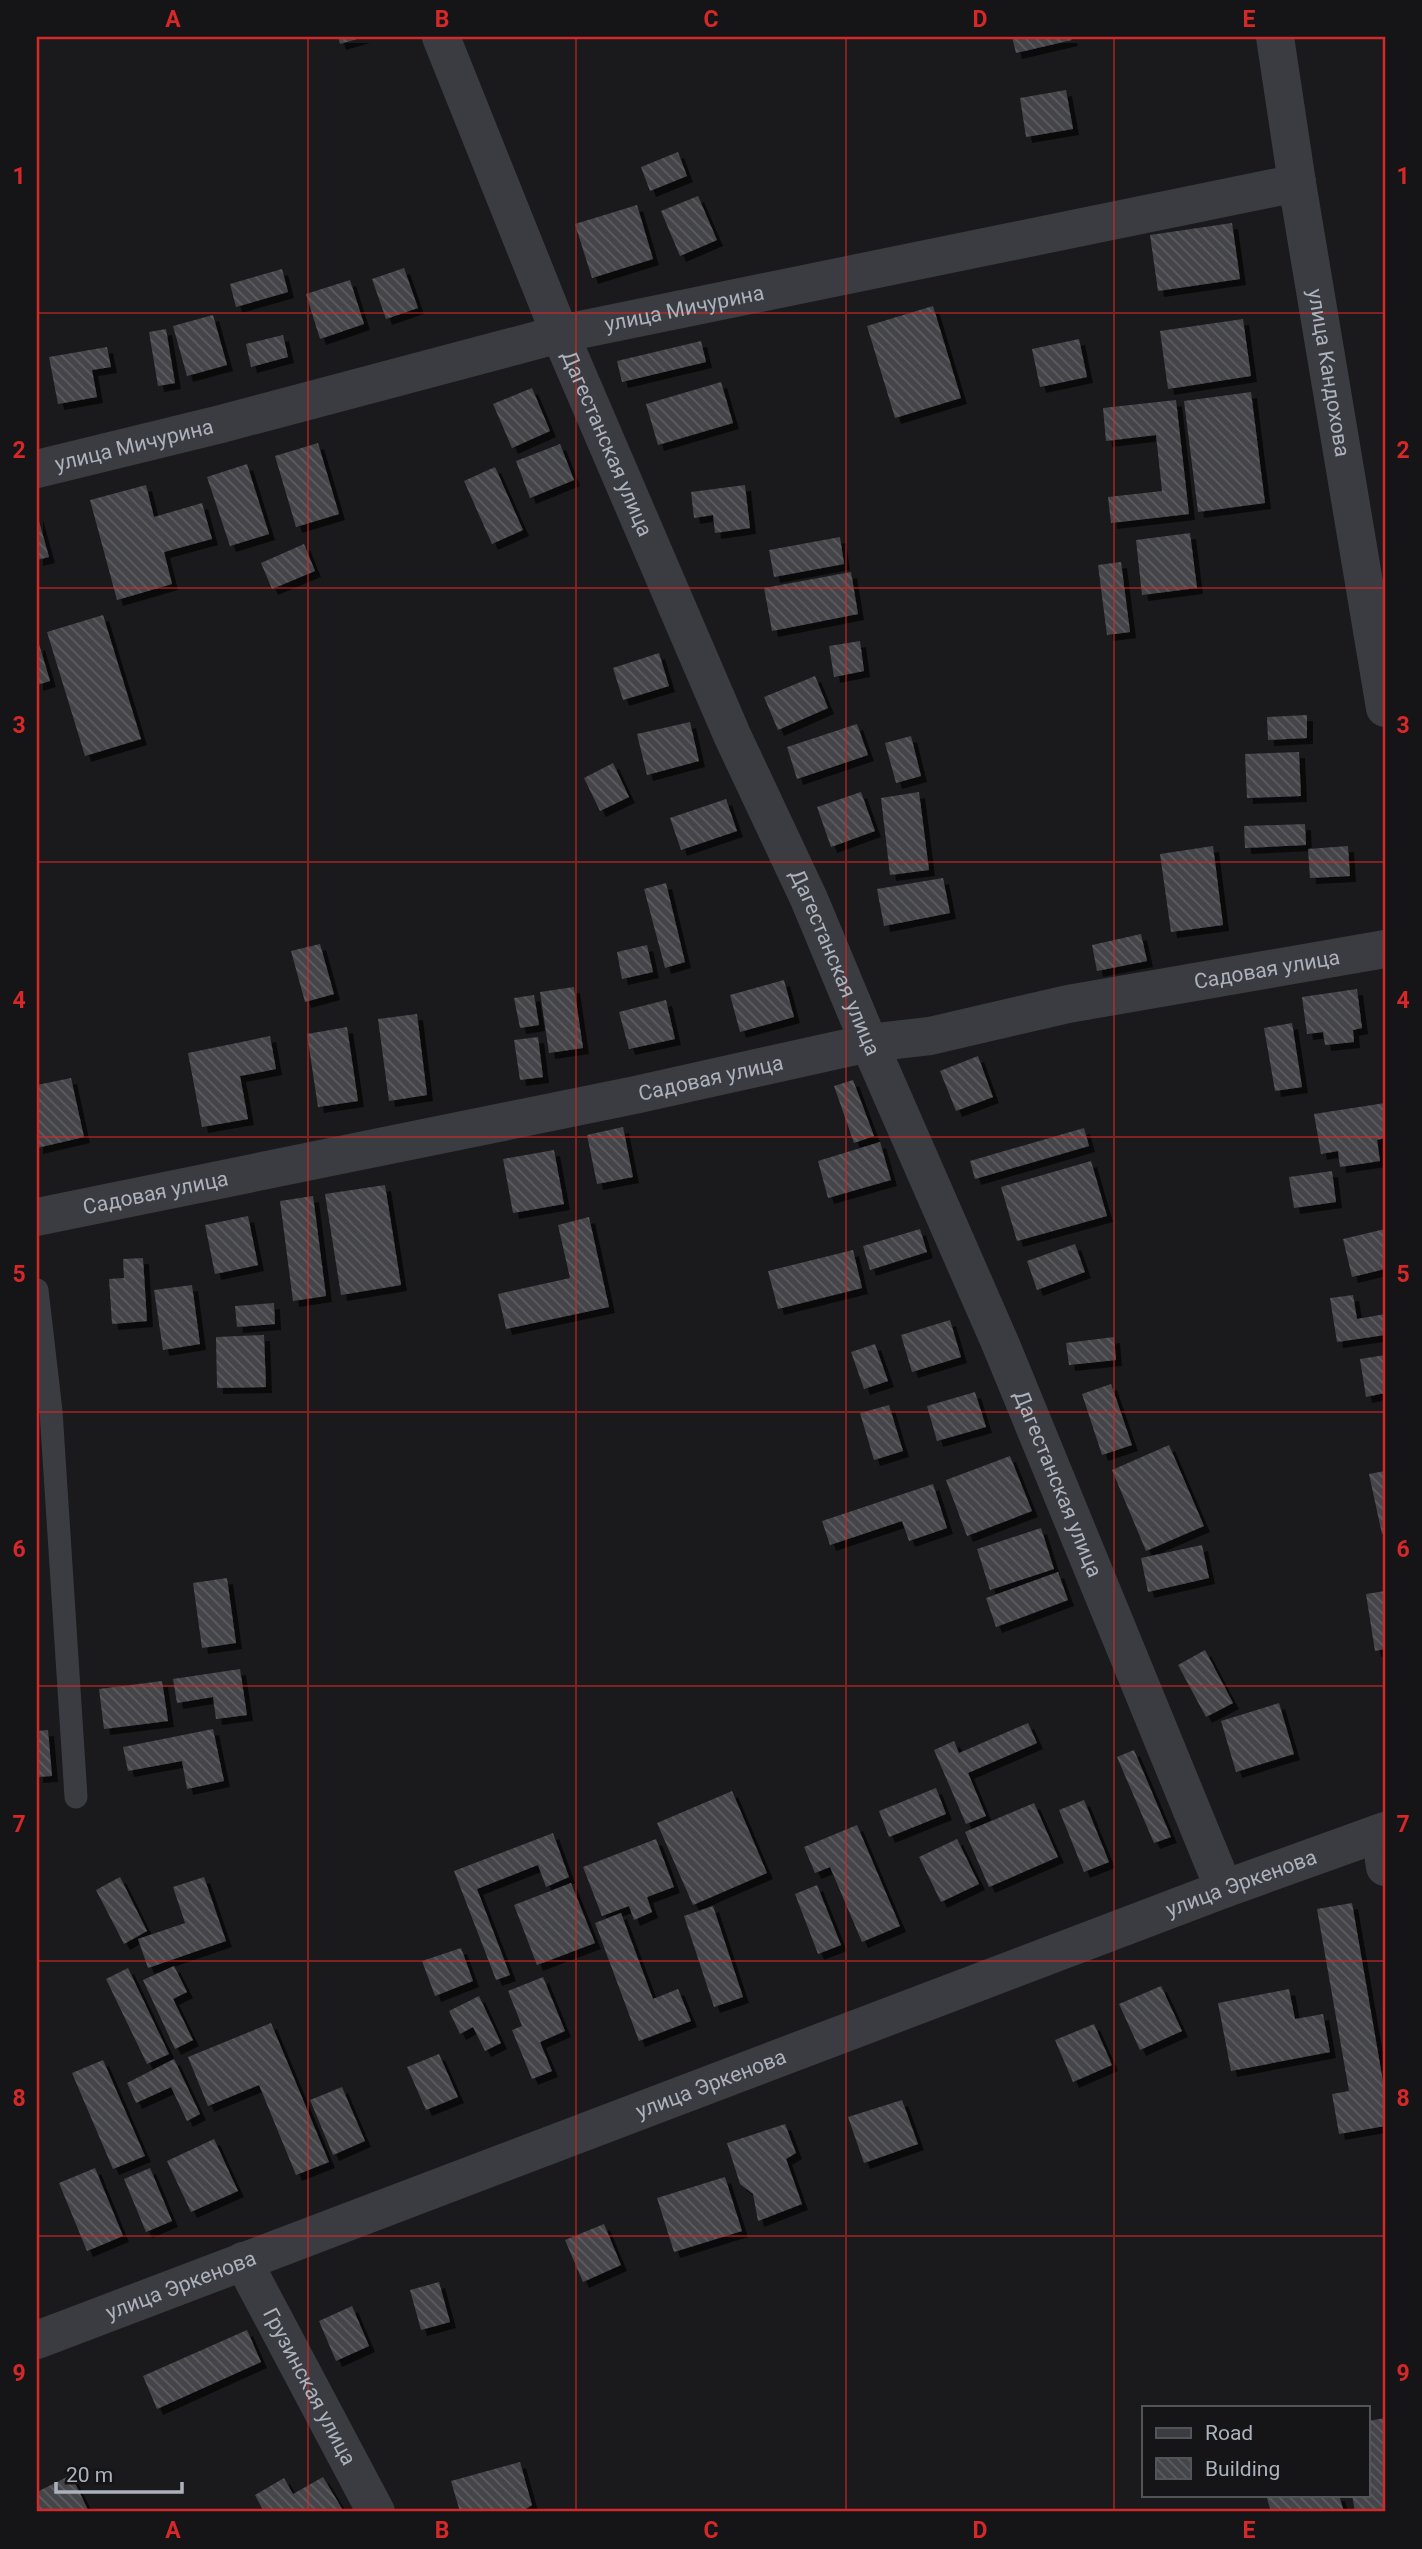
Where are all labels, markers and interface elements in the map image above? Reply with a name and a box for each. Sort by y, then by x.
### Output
text: A [165,6,181,33]
text: B [435,6,449,33]
text: C [703,6,719,33]
text: D [973,6,987,33]
text: E [1243,6,1256,33]
text: 1 [12,163,26,190]
text: 1 [1396,163,1410,190]
street label: улица Мичурина [602,281,766,337]
street label: улица Кандохова [1303,287,1355,459]
street label: Дагестанская улица [557,347,657,540]
street label: улица Мичурина [52,414,216,476]
text: 2 [12,437,26,464]
text: 2 [1396,437,1410,464]
text: 3 [12,712,26,739]
text: 3 [1396,712,1410,739]
street label: Дагестанская улица [785,866,885,1059]
street label: Садовая улица [1192,945,1342,994]
text: 4 [12,987,26,1014]
text: 4 [1396,987,1410,1014]
street label: Садовая улица [636,1050,786,1106]
street label: Садовая улица [81,1166,230,1219]
text: 5 [12,1261,26,1288]
text: 5 [1396,1261,1410,1288]
street label: Дагестанская улица [1009,1387,1107,1581]
text: 6 [12,1536,26,1563]
text: 6 [1396,1536,1410,1563]
text: 7 [12,1811,26,1838]
text: 7 [1396,1811,1410,1838]
street label: улица Эркенова [1163,1845,1320,1922]
street label: улица Эркенова [633,2045,789,2123]
text: 8 [12,2085,26,2112]
text: 8 [1396,2085,1410,2112]
street label: улица Эркенова [102,2246,259,2325]
street label: Грузинская улица [258,2304,361,2469]
text: 9 [12,2360,26,2387]
text: 9 [1396,2360,1410,2387]
legend [1142,2406,1370,2496]
text: Road [1205,2421,1253,2445]
scale bar [56,2451,182,2495]
text: Building [1205,2457,1280,2481]
text: 20 m [66,2463,113,2487]
text: A [165,2517,181,2544]
text: B [435,2517,449,2544]
text: C [703,2517,719,2544]
text: D [973,2517,987,2544]
text: E [1243,2517,1256,2544]

